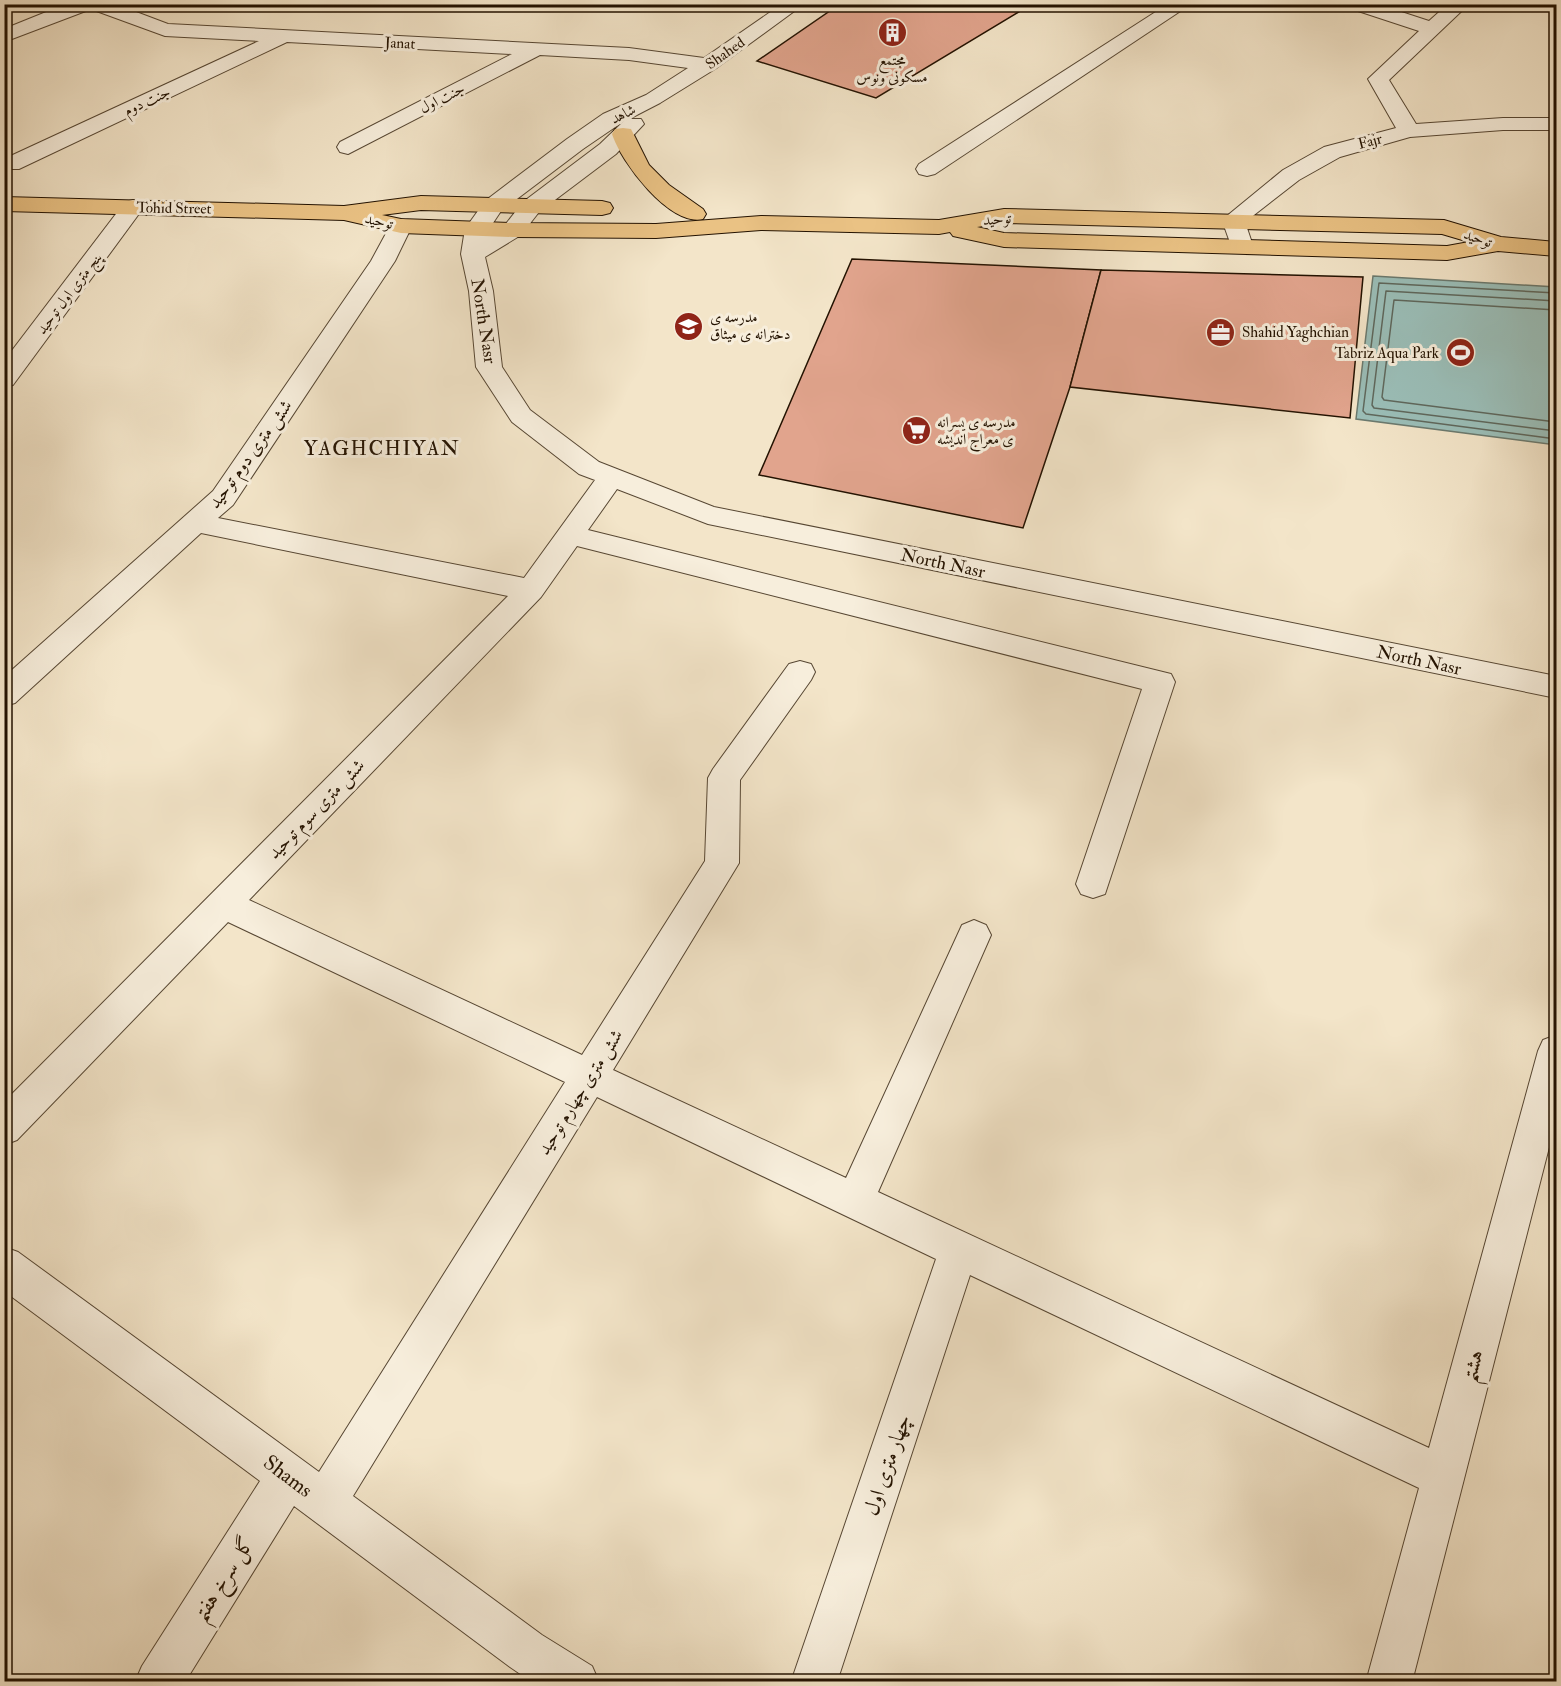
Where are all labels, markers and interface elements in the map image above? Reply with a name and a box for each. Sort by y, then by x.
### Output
building icon: مجتمع مسکونی ونوس [876,17,908,49]
street label: Janat [383,33,416,55]
street label: Shahed [702,33,749,74]
place label: مجتمع مسکونی ونوس [856,51,928,87]
street label: جنت اول [416,79,468,118]
street label: جنت دوم [121,82,175,123]
street label: شاهد [607,100,639,129]
street label: Fajr [1356,129,1385,154]
street label: Tohid Street [136,198,212,219]
street label: توحید [363,209,395,234]
street label: توحید [982,209,1012,230]
street label: توحید [1461,225,1495,252]
street label: پنج متری اول توحید [32,248,110,341]
street label: North Nasr [465,277,502,366]
place label: مدرسه ی دخترانه ی میثاق [710,308,791,344]
school or university icon: مدرسه ی دخترانه ی میثاق [673,310,705,342]
office icon: Shahid Yaghchian [1205,316,1237,348]
place label: Shahid Yaghchian [1242,323,1349,342]
sports icon: Tabriz Aqua Park [1444,337,1476,369]
place label: Tabriz Aqua Park [1334,344,1439,363]
street label: شش متری دوم توحید [203,395,301,516]
place label: مدرسه ی پسرانه ی معراج اندیشه [937,413,1016,452]
supermarket icon: مدرسه ی پسرانه ی معراج اندیشه [900,415,932,447]
district label: YAGHCHIYAN [304,436,460,461]
street label: North Nasr [898,543,988,584]
street label: North Nasr [1374,640,1464,681]
street label: شش متری سوم توحید [263,754,373,867]
street label: شش متری چهارم توحید [532,1025,632,1162]
street label: هشتم [1455,1347,1497,1387]
street label: چهار متری اول [858,1411,917,1519]
street label: Shams [258,1449,318,1504]
street label: گل سرخ هفتم [187,1532,266,1631]

